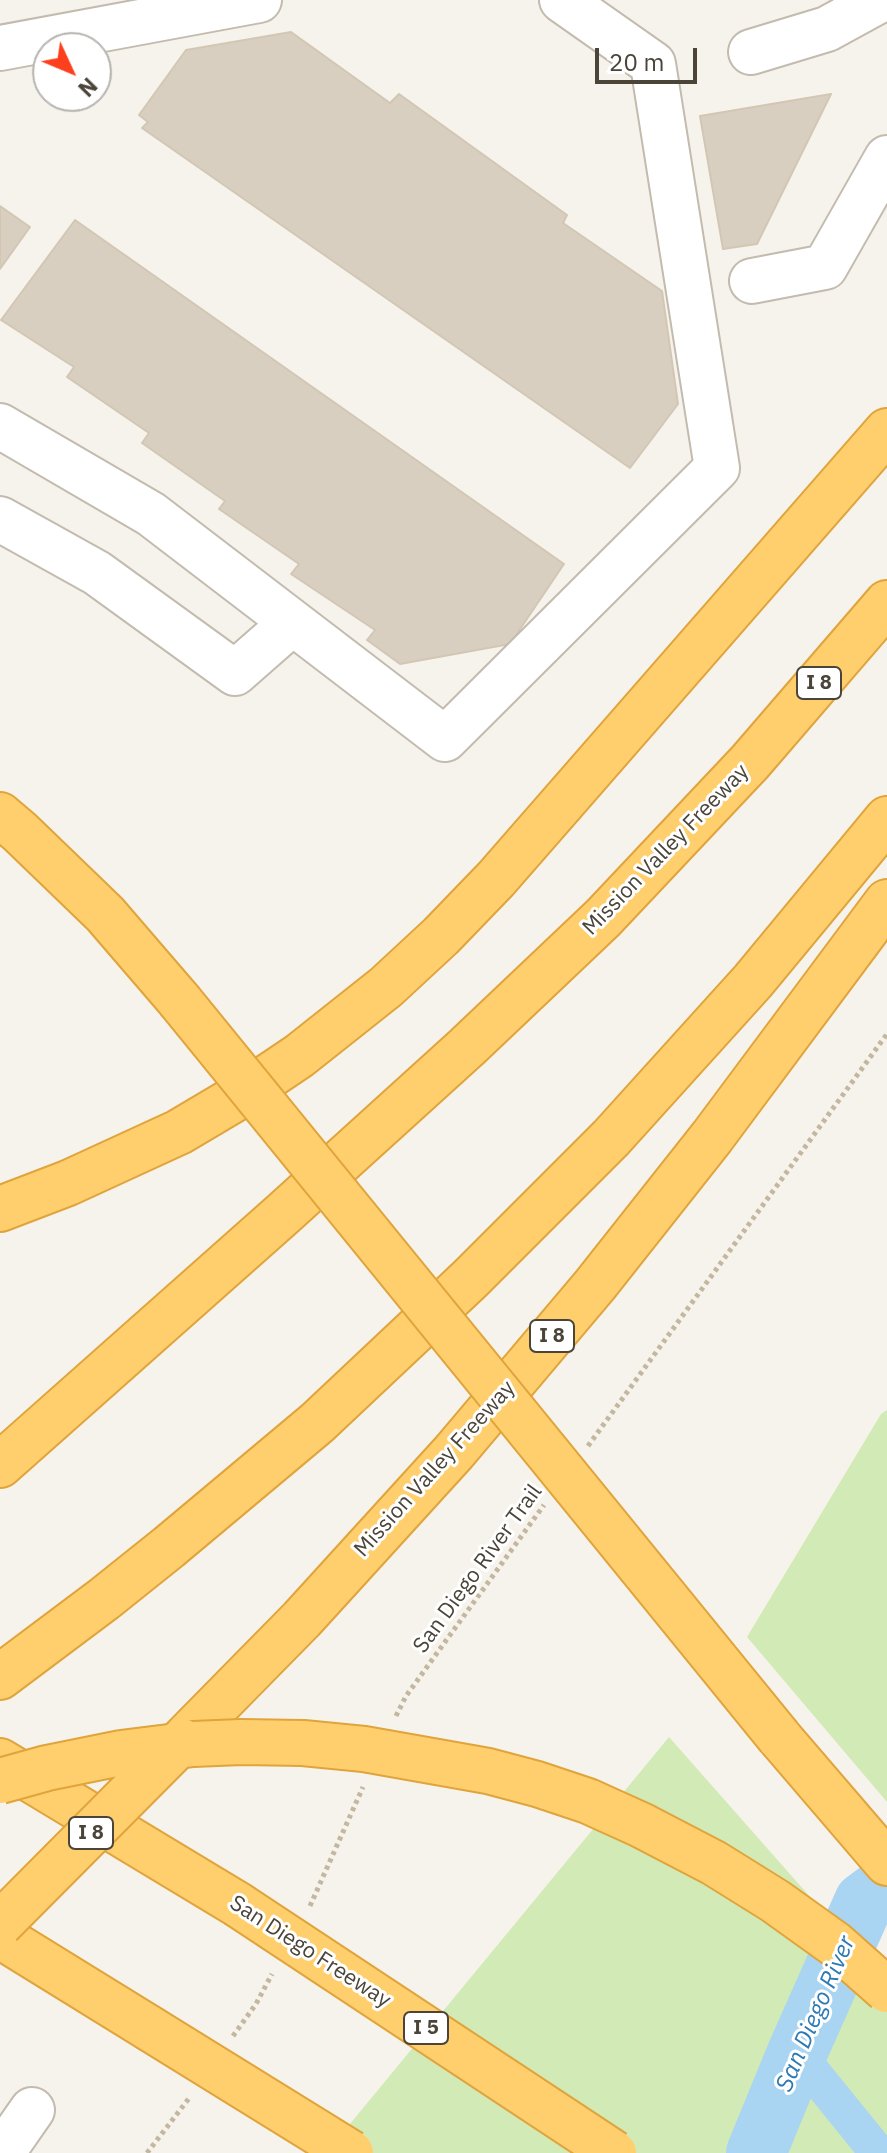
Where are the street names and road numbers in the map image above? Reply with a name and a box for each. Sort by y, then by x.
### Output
road number: I 8 [797,667,841,699]
street label: Mission Valley Freeway [577,759,755,941]
road number: I 8 [530,1320,574,1352]
street label: Mission Valley Freeway [349,1376,521,1562]
street label: San Diego River Trail [408,1480,548,1658]
road number: I 8 [69,1817,113,1849]
street label: San Diego Freeway [225,1890,395,2014]
road number: I 5 [404,2012,448,2044]

